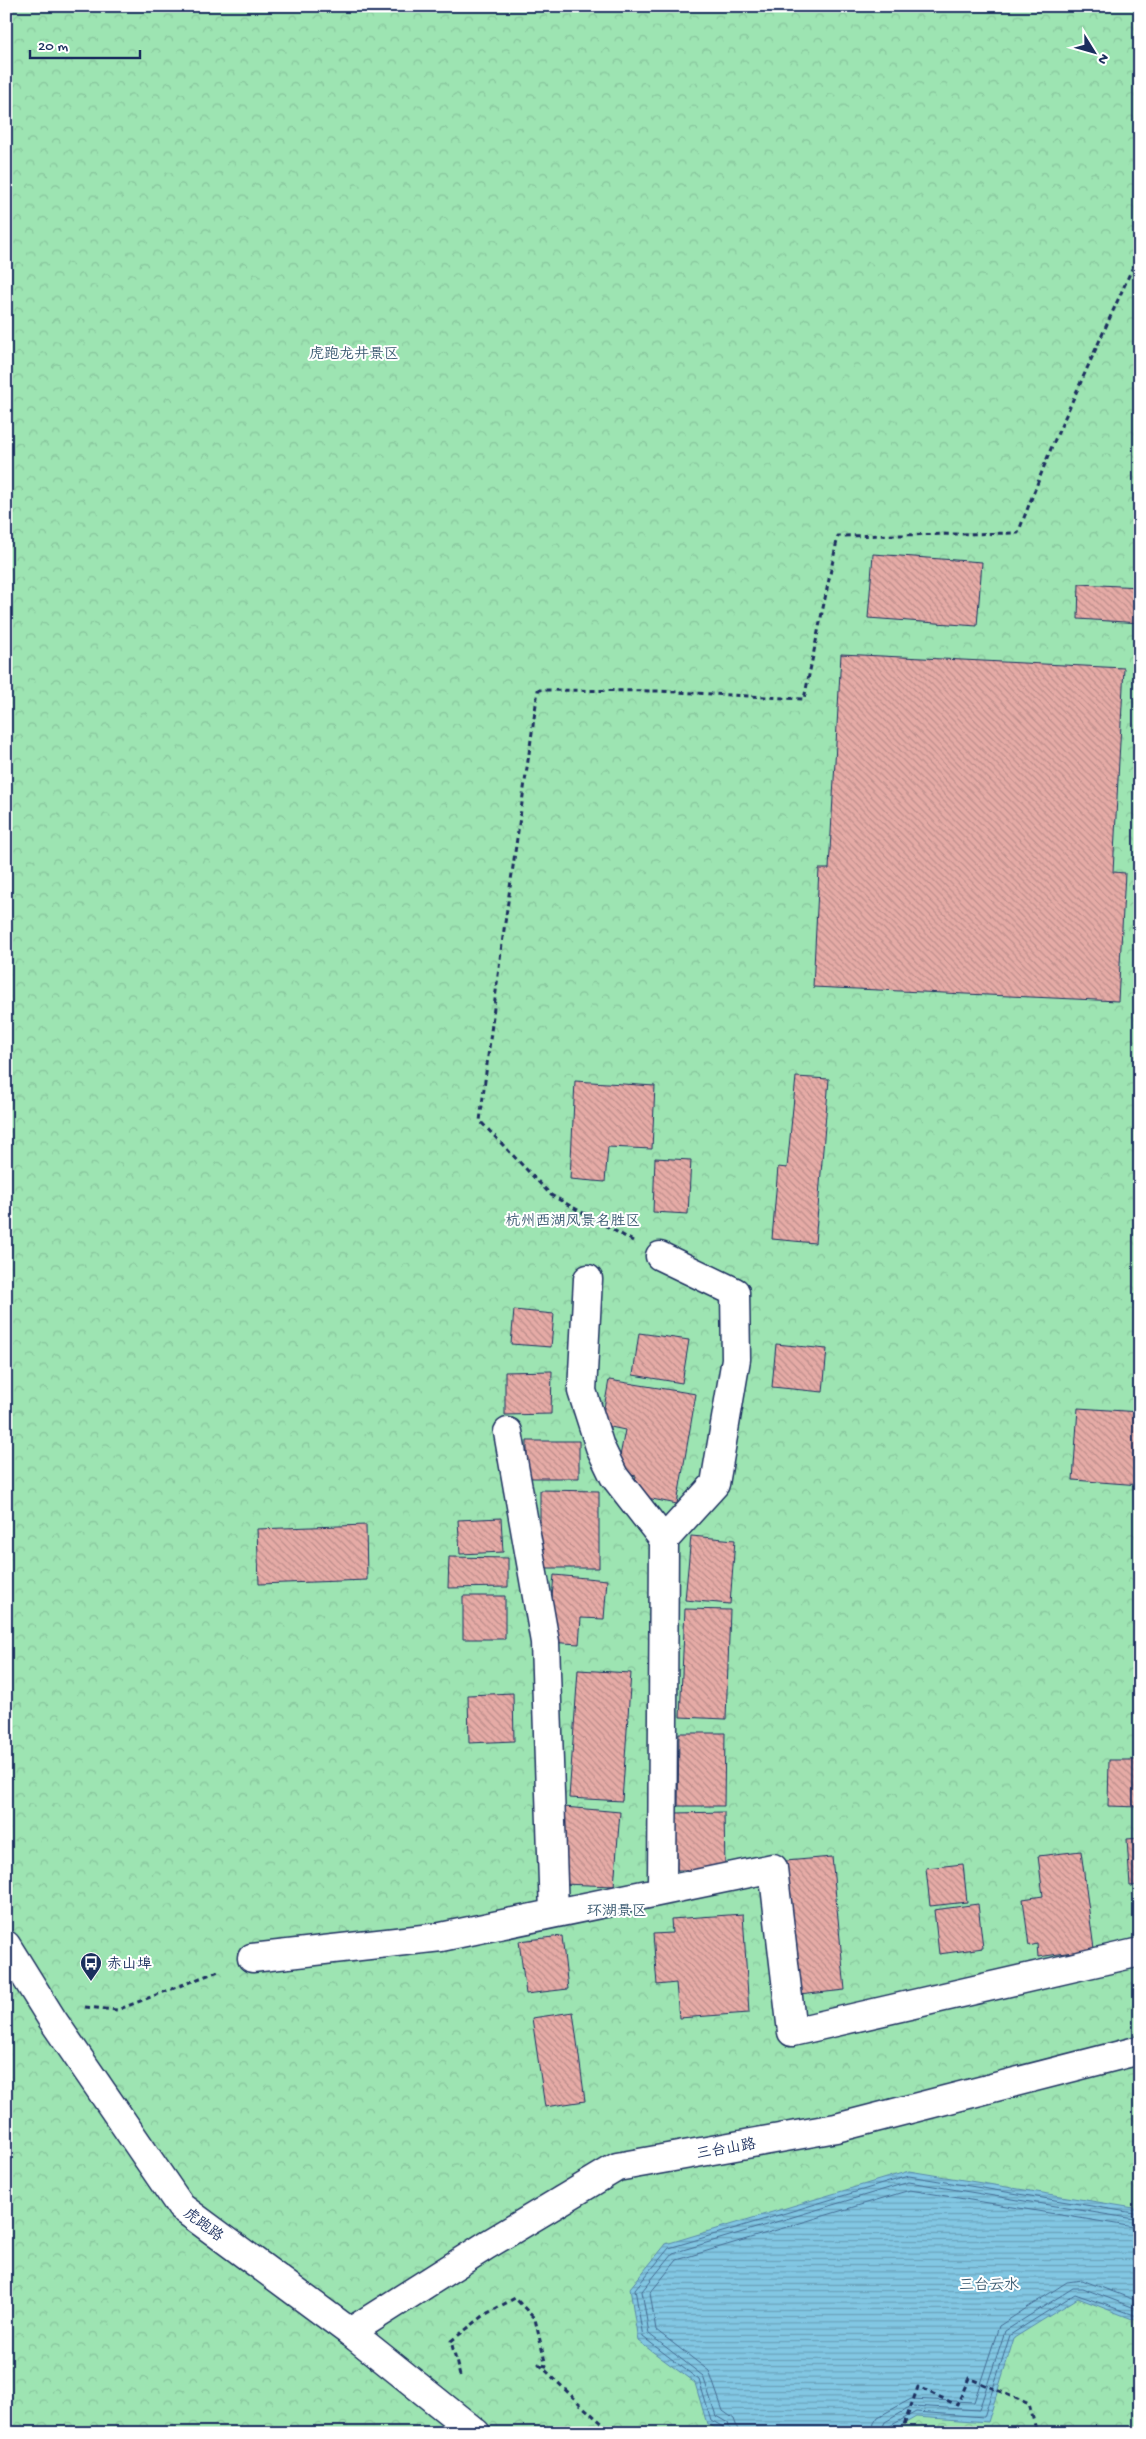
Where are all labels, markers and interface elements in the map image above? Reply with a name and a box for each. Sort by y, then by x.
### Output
scale bar [30,28,140,60]
north arrow [1068,28,1118,78]
text: 20 m [38,38,68,56]
text: N [1093,50,1112,67]
park label: 虎跑龙井景区 [309,346,399,364]
park label: 杭州西湖风景名胜区 [505,1212,641,1231]
park label: 环湖景区 [587,1903,647,1921]
bus stop icon: 赤山埠 [79,1951,103,1982]
place label: 赤山埠 [107,1956,152,1974]
street label: 三台山路 [695,2136,757,2164]
street label: 虎跑路 [179,2205,226,2246]
park label: 三台云水 [959,2277,1019,2295]

